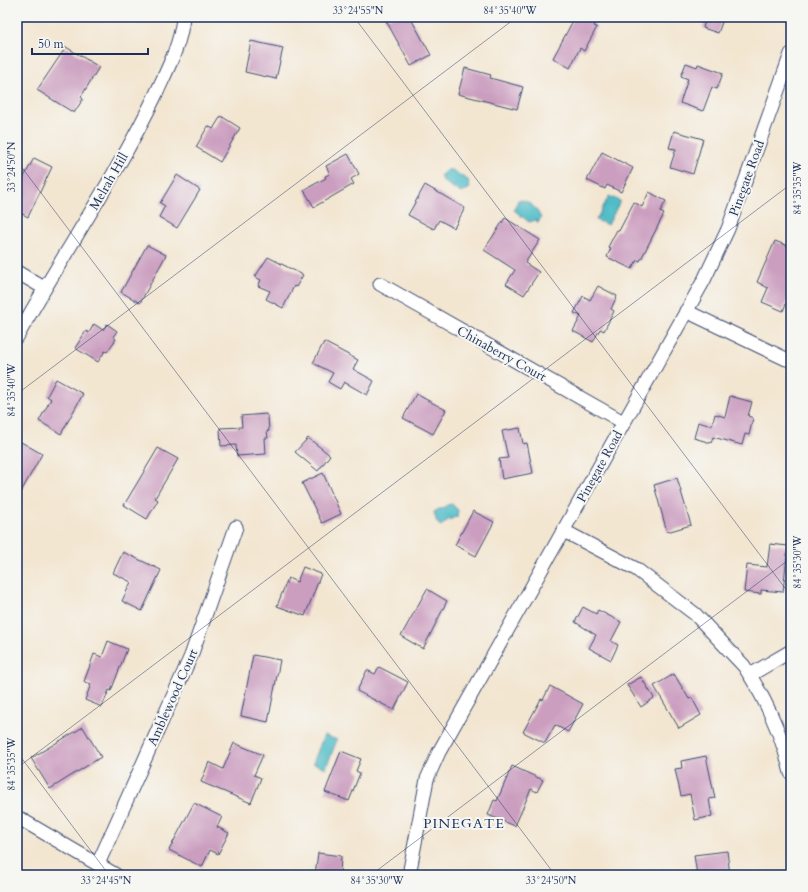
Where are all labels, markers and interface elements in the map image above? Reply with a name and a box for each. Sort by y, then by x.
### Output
text: 33°24'55"N [333,4,384,18]
text: 84°35'40"W [483,4,538,18]
scale bar [32,30,148,56]
text: 50 m [38,36,65,52]
street label: Pinegate Road [725,138,769,219]
text: 33°24'50"N [5,141,19,192]
street label: Melrah Hill [85,149,133,214]
text: 84°35'35"W [791,160,805,215]
street label: Chinaberry Court [454,322,549,386]
text: 84°35'40"W [5,362,19,417]
street label: Pinegate Road [573,427,627,506]
text: 84°35'30"W [791,534,805,589]
street label: Amblewood Court [143,646,202,749]
text: 84°35'35"W [5,736,19,791]
district label: PINEGATE [423,814,505,833]
text: 33°24'45"N [81,874,132,888]
text: 84°35'30"W [350,874,405,888]
text: 33°24'50"N [526,874,577,888]

